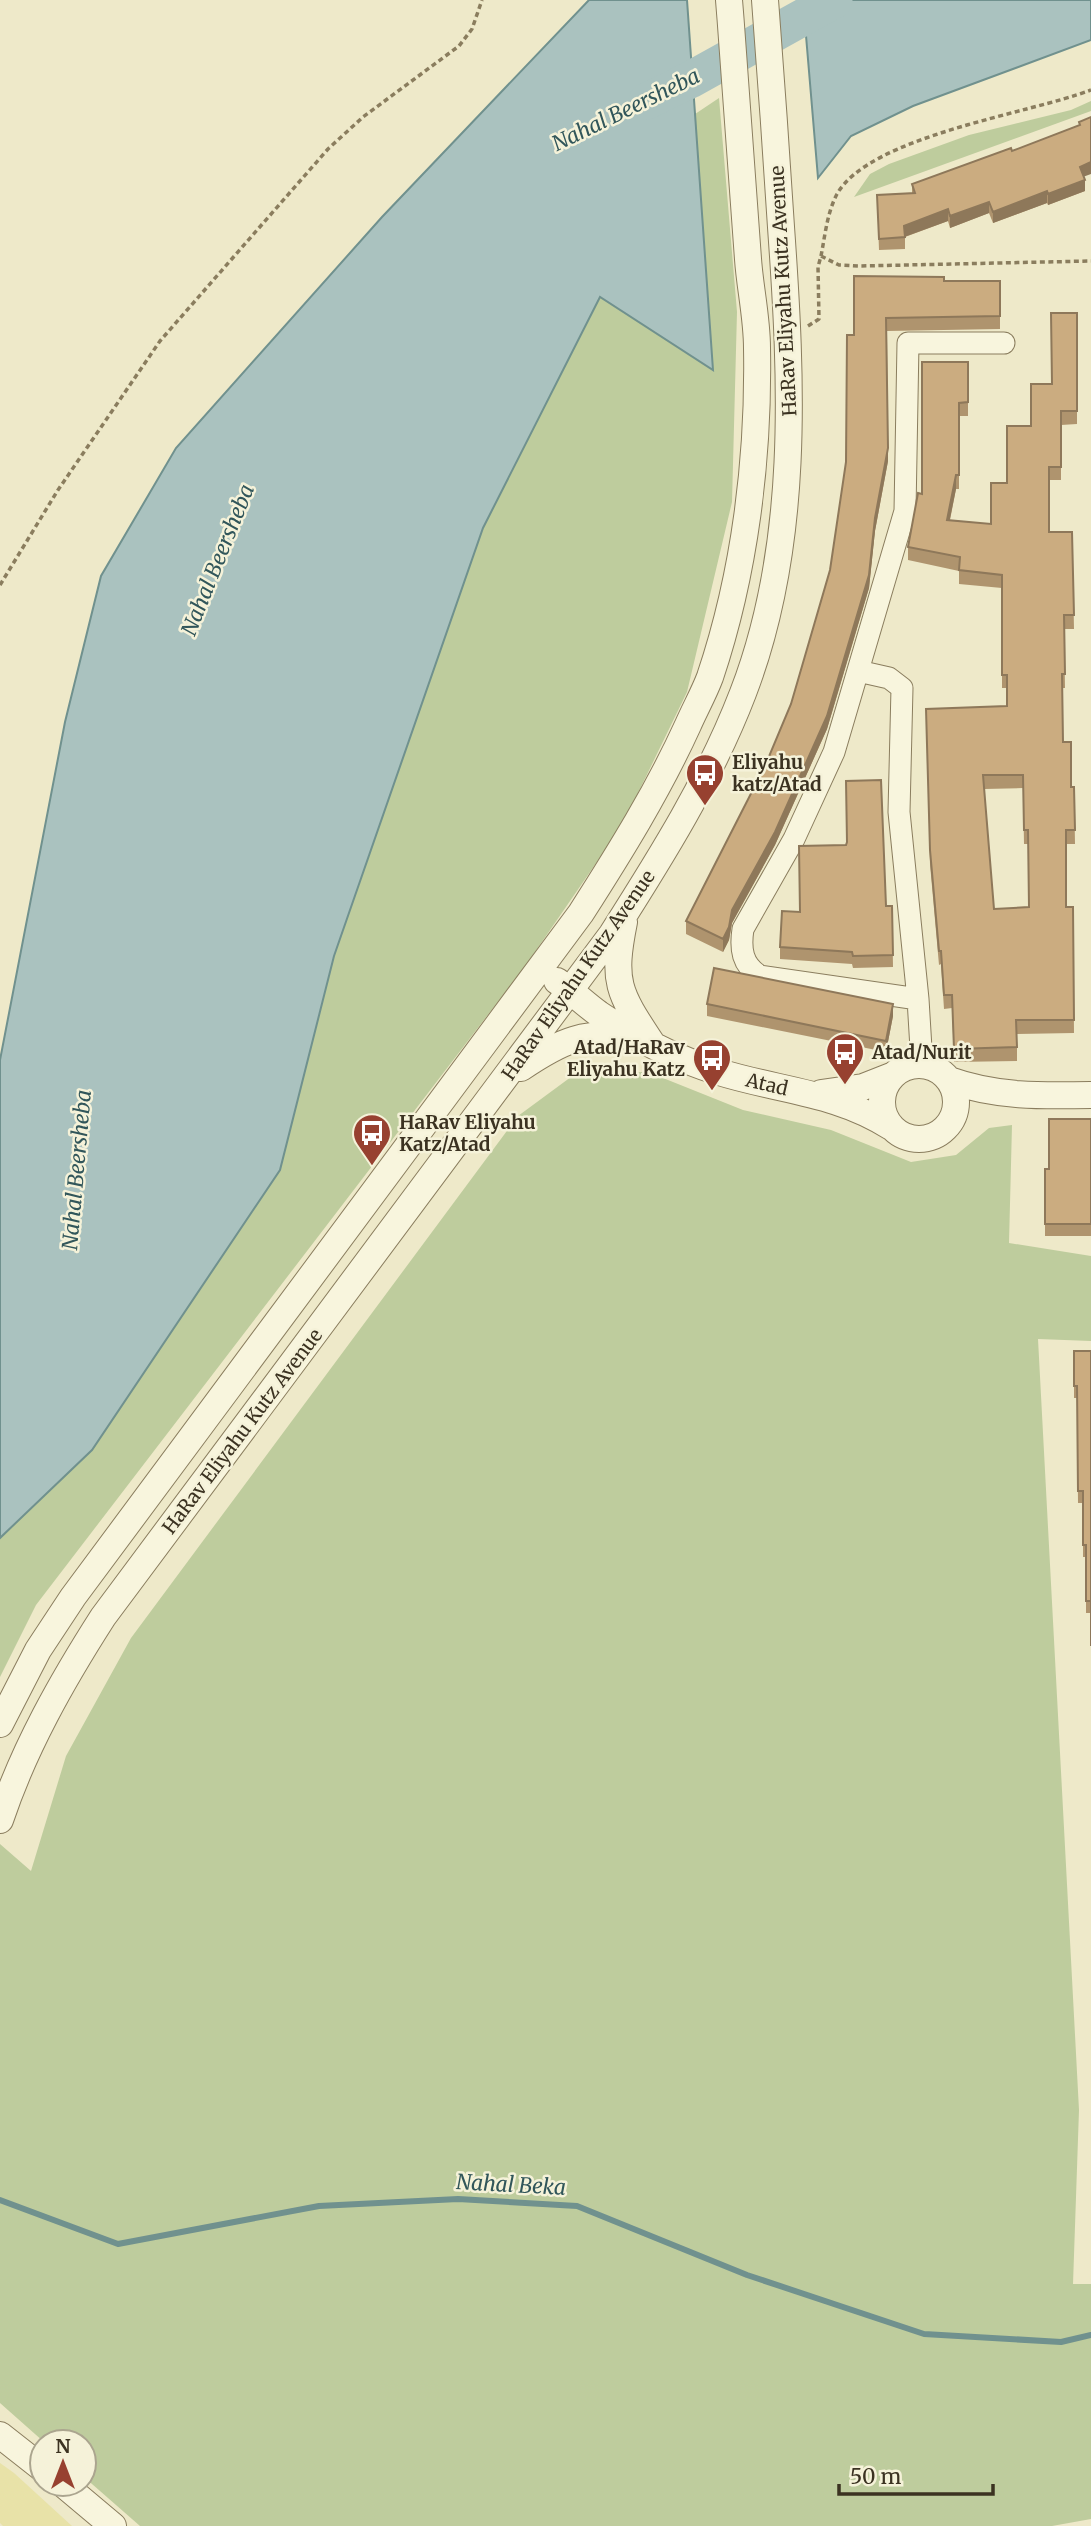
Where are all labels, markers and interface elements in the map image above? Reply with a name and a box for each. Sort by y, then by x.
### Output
water label: Nahal Beersheba [548,62,704,157]
street label: HaRav Eliyahu Kutz Avenue [764,165,802,417]
water label: Nahal Beersheba [175,480,260,639]
place label: Eliyahu katz/Atad [732,750,822,796]
bus stop icon: Eliyahu katz/Atad [684,752,726,807]
street label: HaRav Eliyahu Kutz Avenue [496,865,660,1085]
bus stop icon: Atad/Nurit [824,1031,866,1086]
place label: Atad/HaRav Eliyahu Katz [567,1035,686,1081]
bus stop icon: Atad/HaRav Eliyahu Katz [691,1037,733,1092]
place label: Atad/Nurit [871,1040,972,1064]
street label: Atad [743,1067,790,1100]
water label: Nahal Beersheba [56,1089,97,1251]
place label: HaRav Eliyahu Katz/Atad [399,1110,536,1156]
bus stop icon: HaRav Eliyahu Katz/Atad [351,1112,393,1167]
street label: HaRav Eliyahu Kutz Avenue [157,1324,327,1538]
water label: Nahal Beka [455,2168,567,2201]
north arrow [28,2428,98,2498]
text: N [55,2434,71,2458]
scale bar [839,2452,993,2496]
text: 50 m [850,2463,901,2490]

